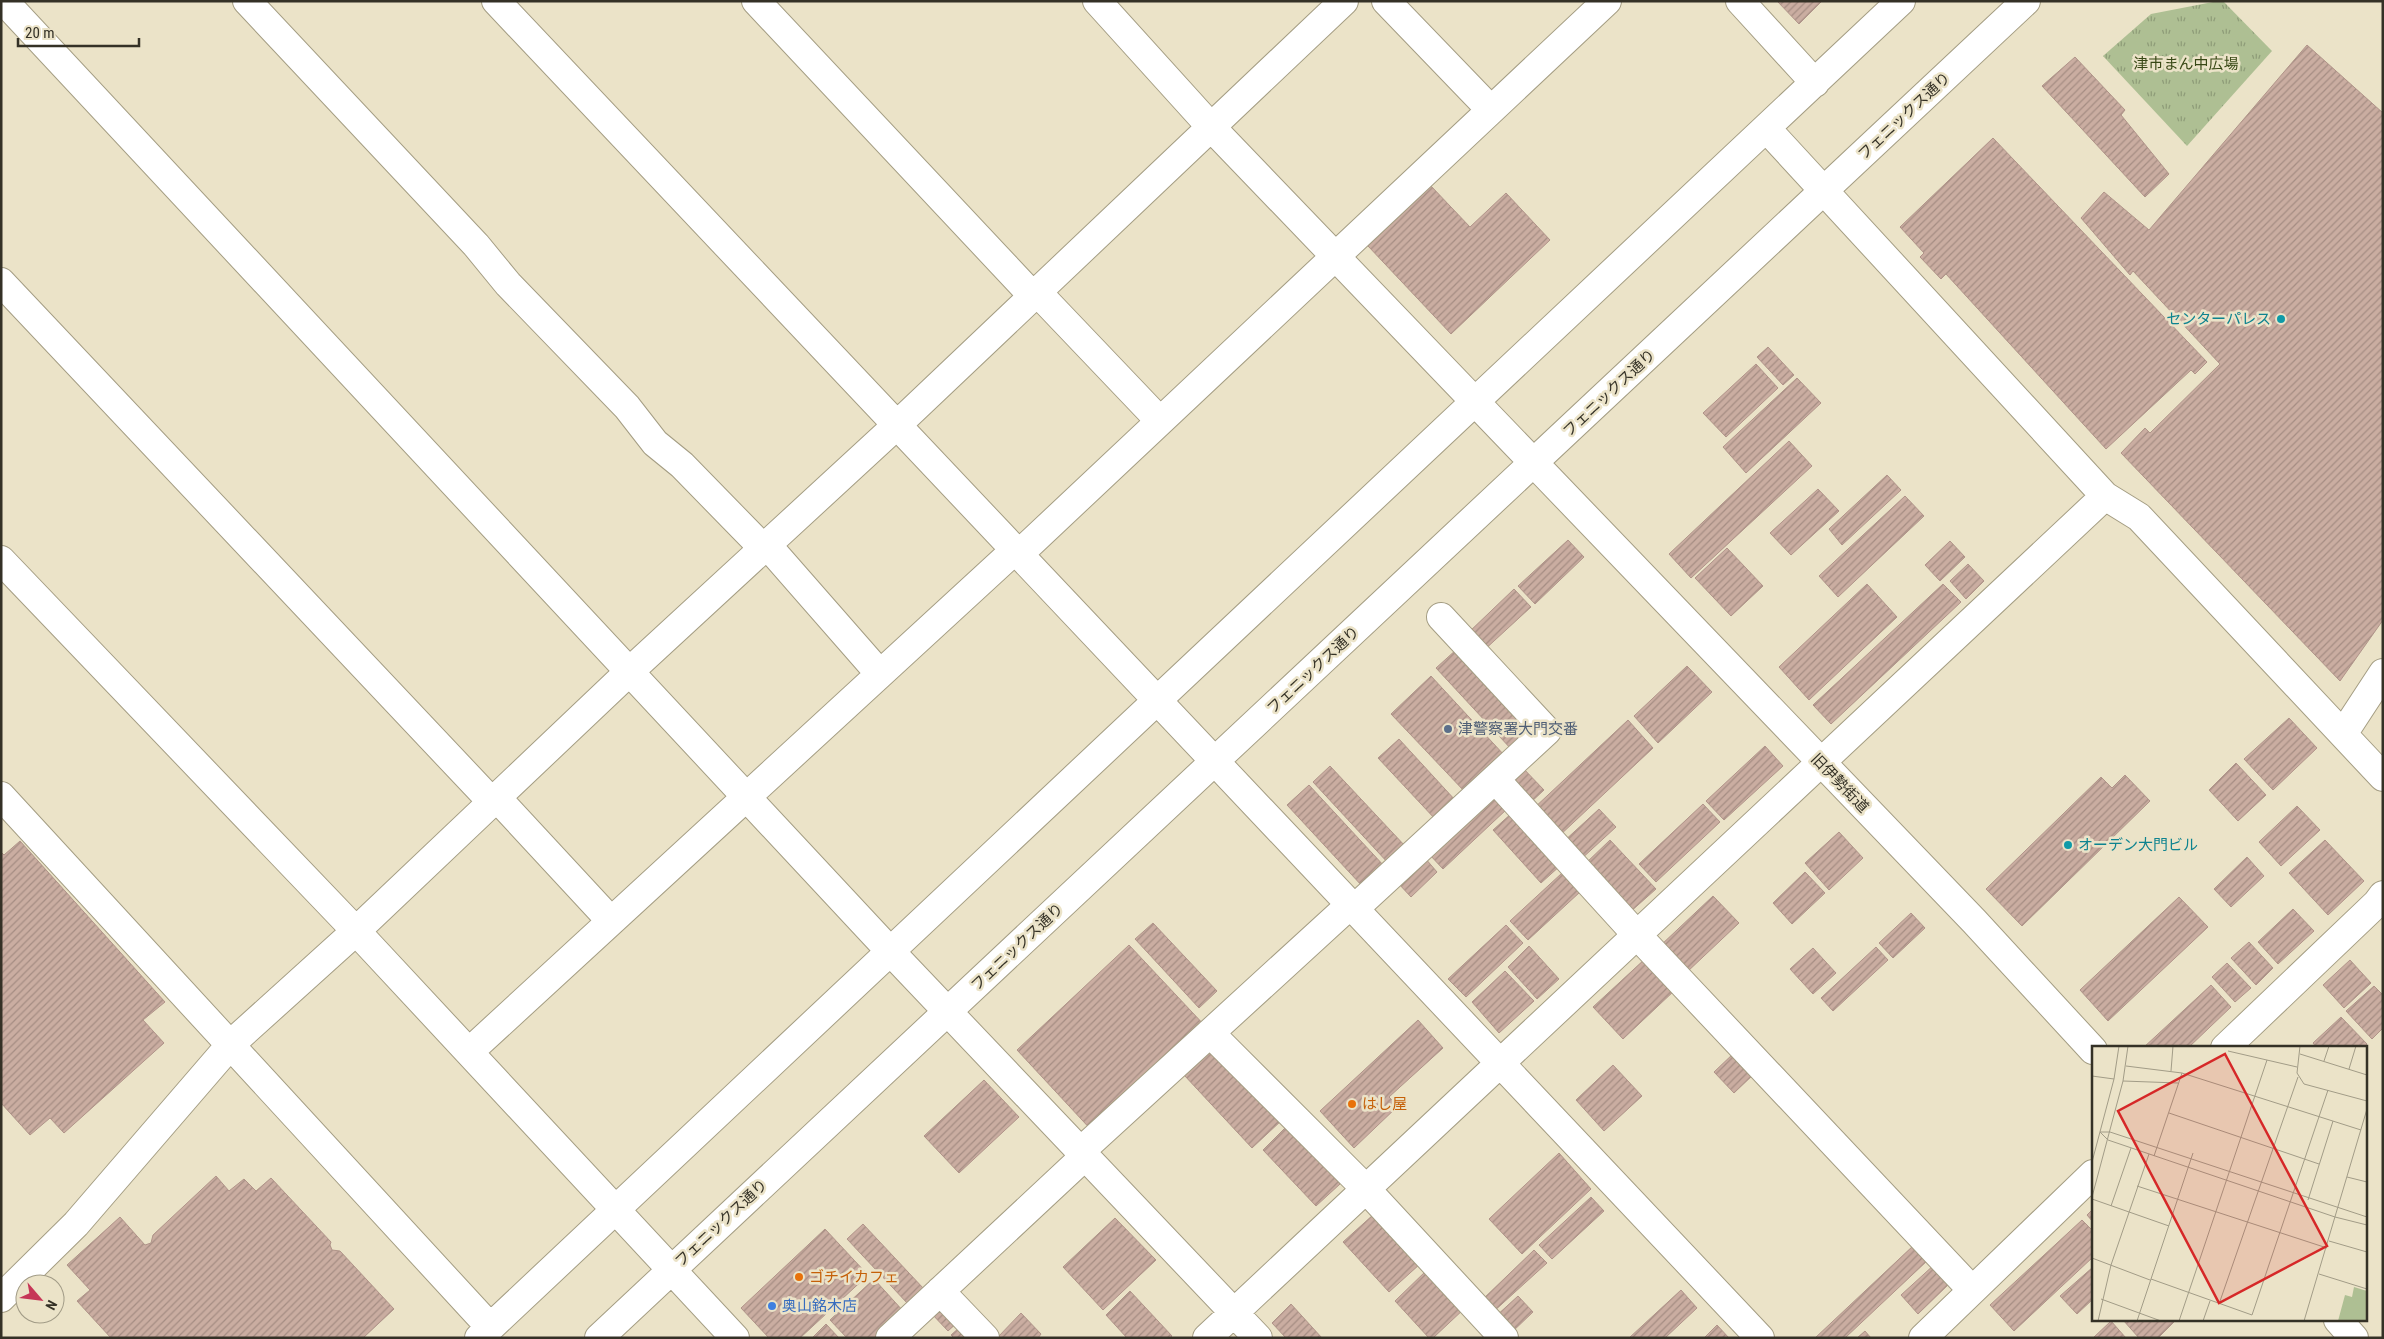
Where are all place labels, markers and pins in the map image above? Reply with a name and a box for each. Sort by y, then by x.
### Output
place label: センターパレス [2166,310,2271,328]
marker: センターパレス [2275,313,2287,325]
place label: 津警察署大門交番 [1458,720,1578,738]
marker: 津警察署大門交番 [1442,723,1454,735]
place label: オーデン大門ビル [2078,836,2198,854]
marker: オーデン大門ビル [2062,839,2074,851]
place label: はし屋 [1362,1095,1407,1113]
marker: はし屋 [1346,1098,1358,1110]
place label: ゴチイカフェ [809,1268,899,1286]
marker: ゴチイカフェ [793,1271,805,1283]
place label: 奥山銘木店 [782,1297,857,1315]
marker: 奥山銘木店 [766,1300,778,1312]

